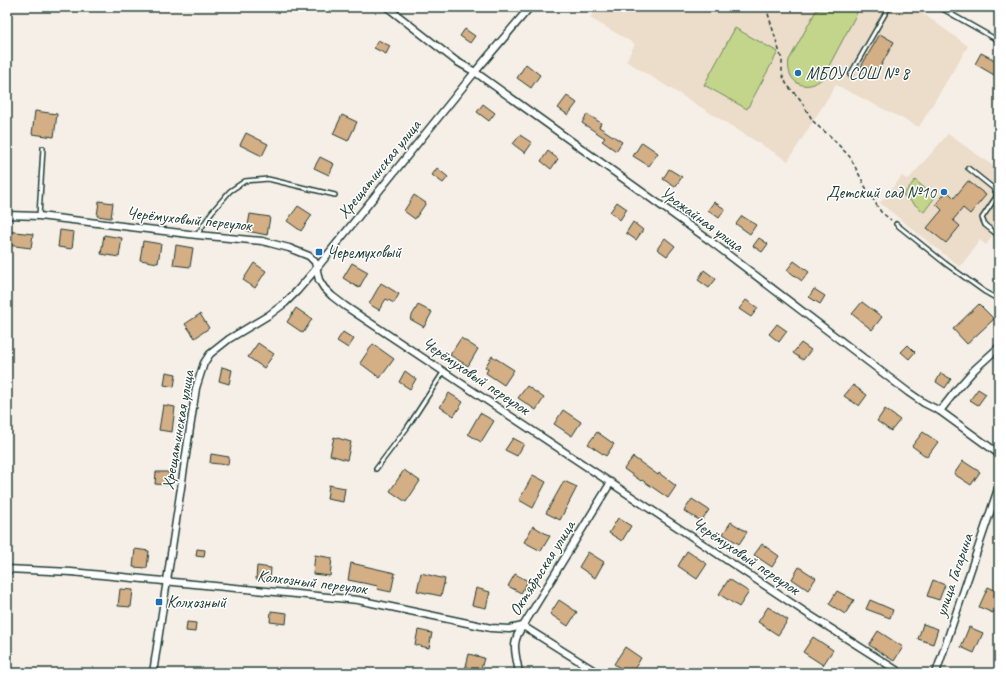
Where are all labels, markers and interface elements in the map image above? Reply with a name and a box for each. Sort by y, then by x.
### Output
place label: МБОУ СОШ № 8 [806,63,911,84]
marker: МБОУ СОШ № 8 [793,68,803,78]
street label: Хрещатинская улица [333,114,426,223]
street label: Урожайная улица [656,182,749,257]
place label: Детский сад №10 [826,182,937,203]
marker: Детский сад №10 [939,187,949,197]
street label: Черёмуховый переулок [126,202,254,236]
place label: Черемуховый [327,242,402,263]
marker: Черемуховый [314,247,324,257]
street label: Черёмуховый переулок [418,332,535,421]
street label: Хрещатинская улица [157,367,199,491]
street label: Черёмуховый переулок [688,512,805,601]
street label: Октябрьская улица [504,515,581,620]
street label: улица Гагарина [930,529,978,620]
street label: Колхозный переулок [256,565,370,599]
place label: Колхозный [167,592,227,613]
marker: Колхозный [154,597,164,607]

